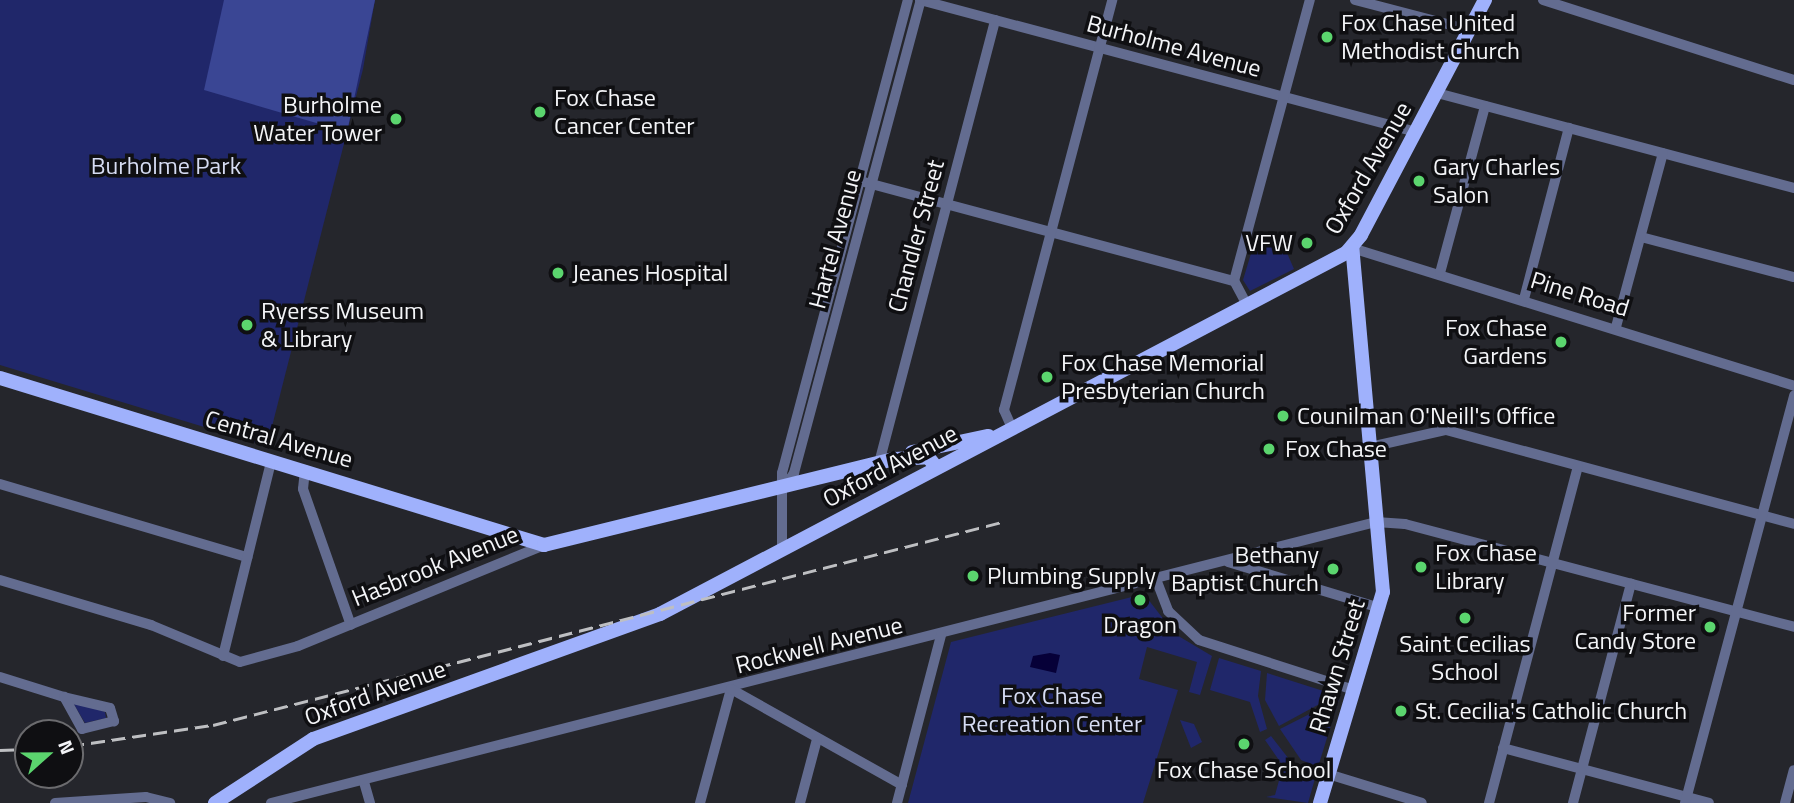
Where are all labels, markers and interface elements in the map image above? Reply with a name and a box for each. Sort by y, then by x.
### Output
street label: Burholme Avenue [1084,9,1264,83]
place label: Fox Chase United Methodist Church [1341,9,1520,65]
marker: Fox Chase United Methodist Church [1319,29,1335,45]
place label: Fox Chase Cancer Center [554,84,695,140]
place label: Burholme Water Tower [253,91,382,147]
street label: Oxford Avenue [1318,97,1418,239]
marker: Fox Chase Cancer Center [532,104,548,120]
marker: Burholme Water Tower [388,111,404,127]
park label: Burholme Park [91,152,241,180]
place label: Gary Charles Salon [1433,153,1560,209]
street label: Chandler Street [882,157,950,315]
street label: Hartel Avenue [803,166,867,312]
marker: Gary Charles Salon [1411,173,1427,189]
place label: VFW [1245,229,1293,257]
marker: VFW [1299,235,1315,251]
place label: Jeanes Hospital [572,259,728,287]
marker: Jeanes Hospital [550,265,566,281]
street label: Pine Road [1527,265,1633,323]
place label: Ryerss Museum & Library [261,297,424,353]
place label: Fox Chase Gardens [1445,314,1547,370]
marker: Ryerss Museum & Library [239,317,255,333]
marker: Fox Chase Gardens [1553,334,1569,350]
place label: Fox Chase Memorial Presbyterian Church [1061,349,1265,405]
marker: Fox Chase Memorial Presbyterian Church [1039,369,1055,385]
place label: Counilman O'Neill's Office [1297,402,1555,430]
street label: Central Avenue [202,404,356,474]
marker: Counilman O'Neill's Office [1275,408,1291,424]
street label: Oxford Avenue [818,419,962,513]
place label: Fox Chase [1285,435,1387,463]
marker: Fox Chase [1259,439,1279,459]
street label: Hasbrook Avenue [347,519,523,613]
place label: Fox Chase Library [1435,539,1537,595]
place label: Bethany Baptist Church [1171,541,1319,597]
marker: Fox Chase Library [1413,559,1429,575]
marker: Bethany Baptist Church [1325,561,1341,577]
place label: Plumbing Supply [987,562,1156,590]
marker: Plumbing Supply [965,568,981,584]
marker: Dragon [1132,592,1148,608]
street label: Rhawn Street [1303,596,1371,736]
place label: Former Candy Store [1574,599,1696,655]
street label: Rockwell Avenue [733,610,905,680]
marker: Saint Cecilias School [1457,610,1473,626]
place label: Dragon [1103,611,1177,639]
marker: Former Candy Store [1702,619,1718,635]
place label: Saint Cecilias School [1399,630,1531,686]
street label: Oxford Avenue [300,654,450,732]
park label: Fox Chase Recreation Center [962,682,1142,738]
place label: St. Cecilia's Catholic Church [1415,697,1687,725]
marker: St. Cecilia's Catholic Church [1393,703,1409,719]
north arrow [14,719,84,789]
text: N [51,736,83,758]
marker: Fox Chase School [1236,736,1252,752]
place label: Fox Chase School [1157,756,1331,784]

